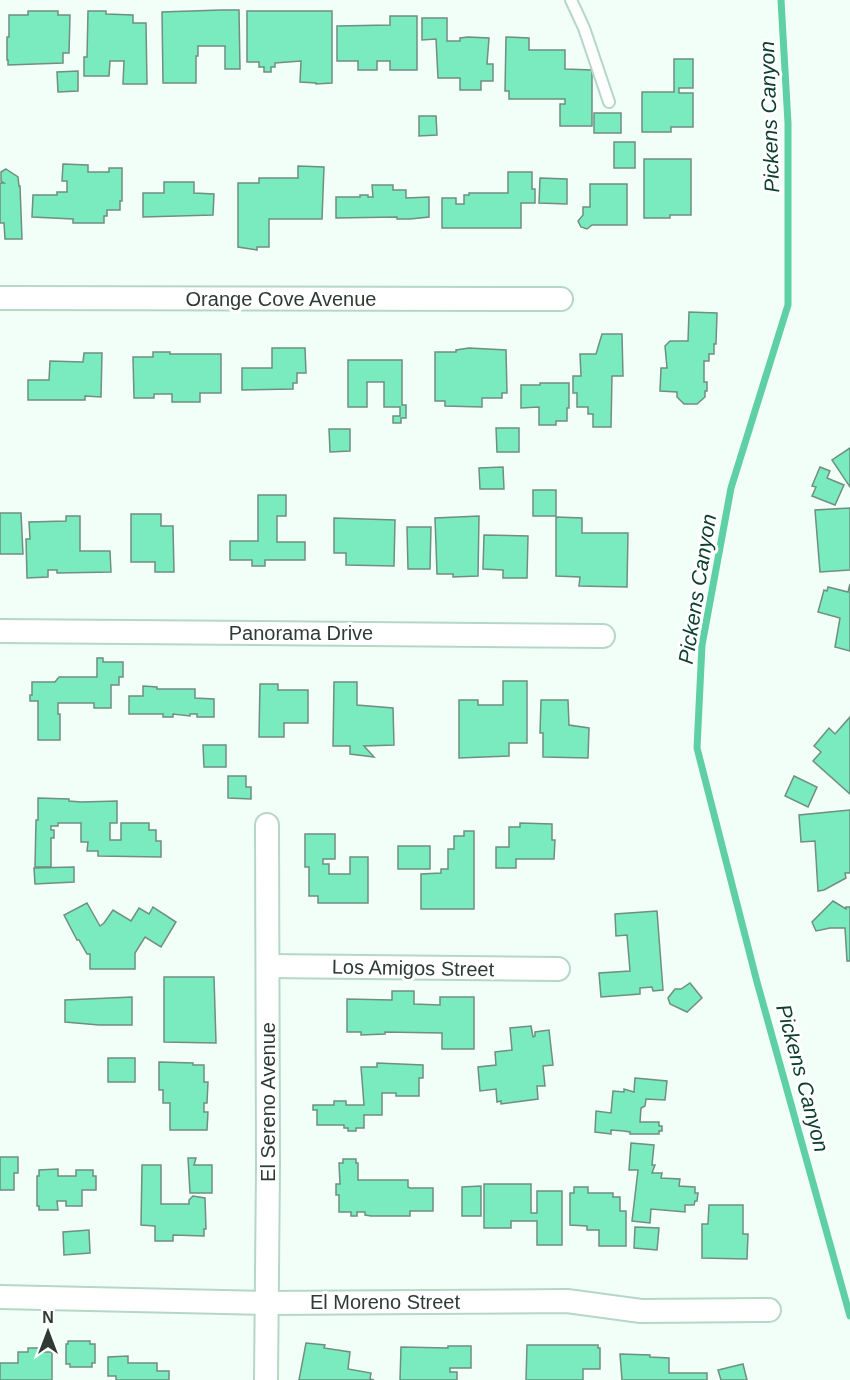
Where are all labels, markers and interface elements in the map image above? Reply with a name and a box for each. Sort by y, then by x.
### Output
water label: Pickens Canyon [755,41,783,193]
street label: Orange Cove Avenue [186,288,376,310]
water label: Pickens Canyon [674,512,720,666]
street label: Panorama Drive [229,622,373,644]
street label: Los Amigos Street [332,956,495,980]
water label: Pickens Canyon [772,1002,834,1154]
street label: El Sereno Avenue [257,1022,279,1182]
street label: El Moreno Street [310,1291,460,1313]
north arrow [18,1302,78,1362]
text: N [42,1309,54,1326]

